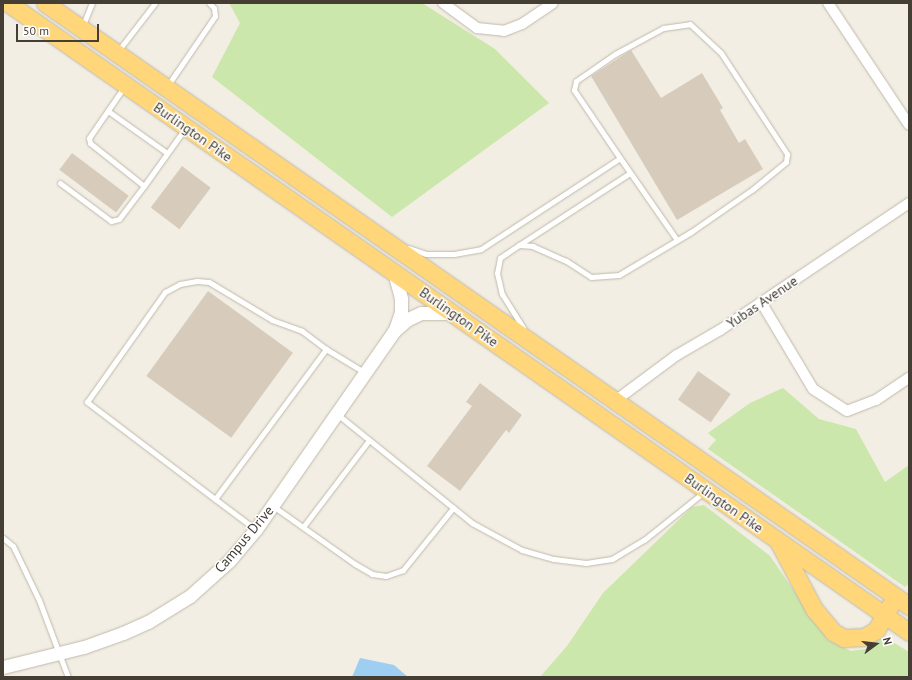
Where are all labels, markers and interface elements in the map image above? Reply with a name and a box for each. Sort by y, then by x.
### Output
scale bar [18,16,101,42]
text: 50 m [23,23,49,38]
street label: Burlington Pike [150,99,236,165]
street label: Yubas Avenue [723,272,801,332]
street label: Burlington Pike [416,284,502,350]
street label: Burlington Pike [681,470,767,536]
street label: Campus Drive [211,502,277,576]
north arrow [856,624,896,664]
text: N [880,636,895,646]

